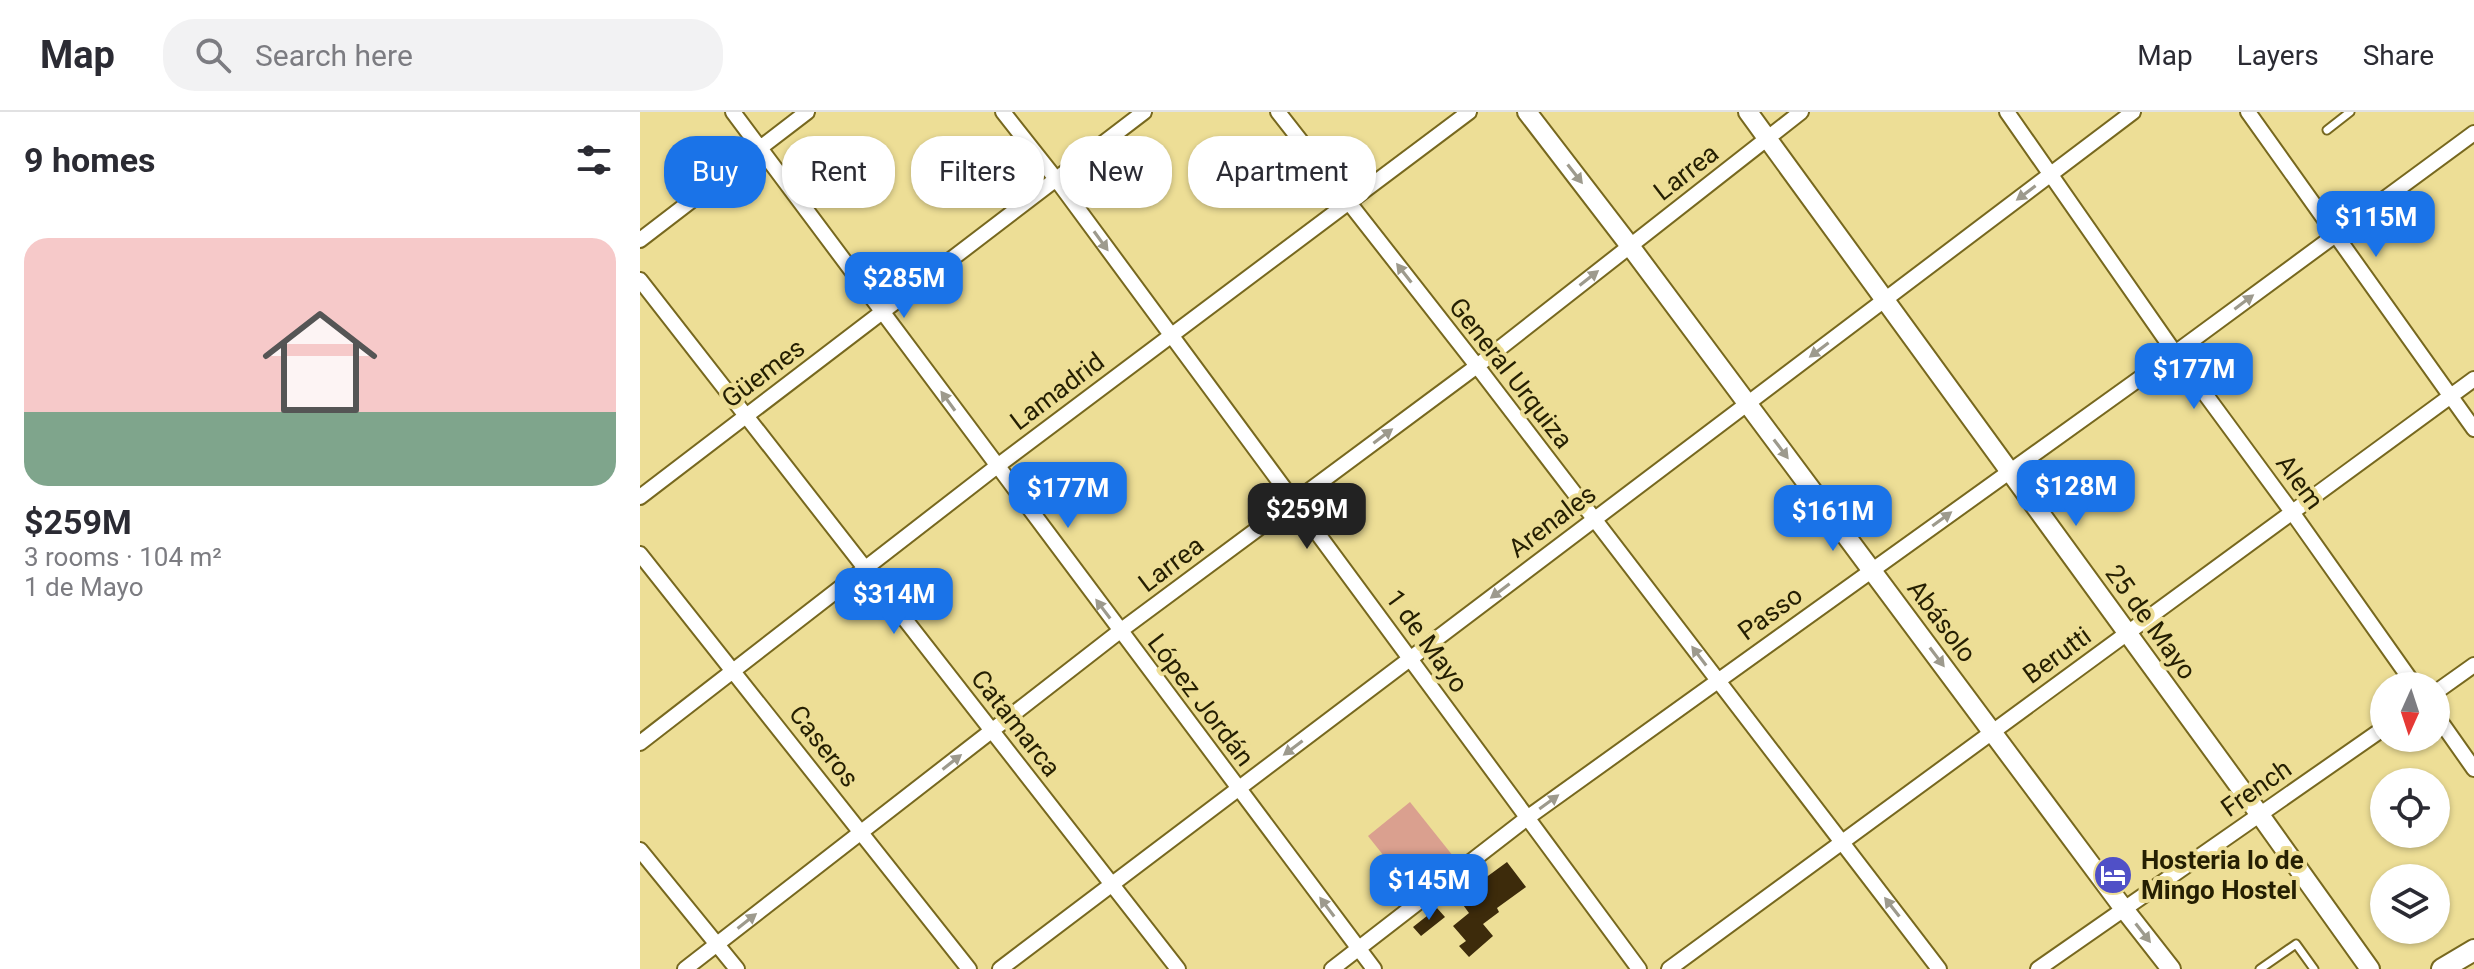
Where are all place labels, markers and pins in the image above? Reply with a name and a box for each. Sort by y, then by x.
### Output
pin: $115M [2320,191,2432,259]
pin: $285M [848,252,960,320]
pin: $177M [2138,343,2250,411]
pin: $128M [2020,460,2132,528]
pin: $177M [1012,462,1124,530]
pin: $259M [1251,483,1363,551]
pin: $161M [1777,485,1889,553]
pin: $314M [838,568,950,636]
place label: Hosteria lo de Mingo Hostel [2141,845,2304,905]
pin: $145M [1373,854,1485,922]
hotel icon: Hosteria lo de Mingo Hostel [2092,854,2134,896]

